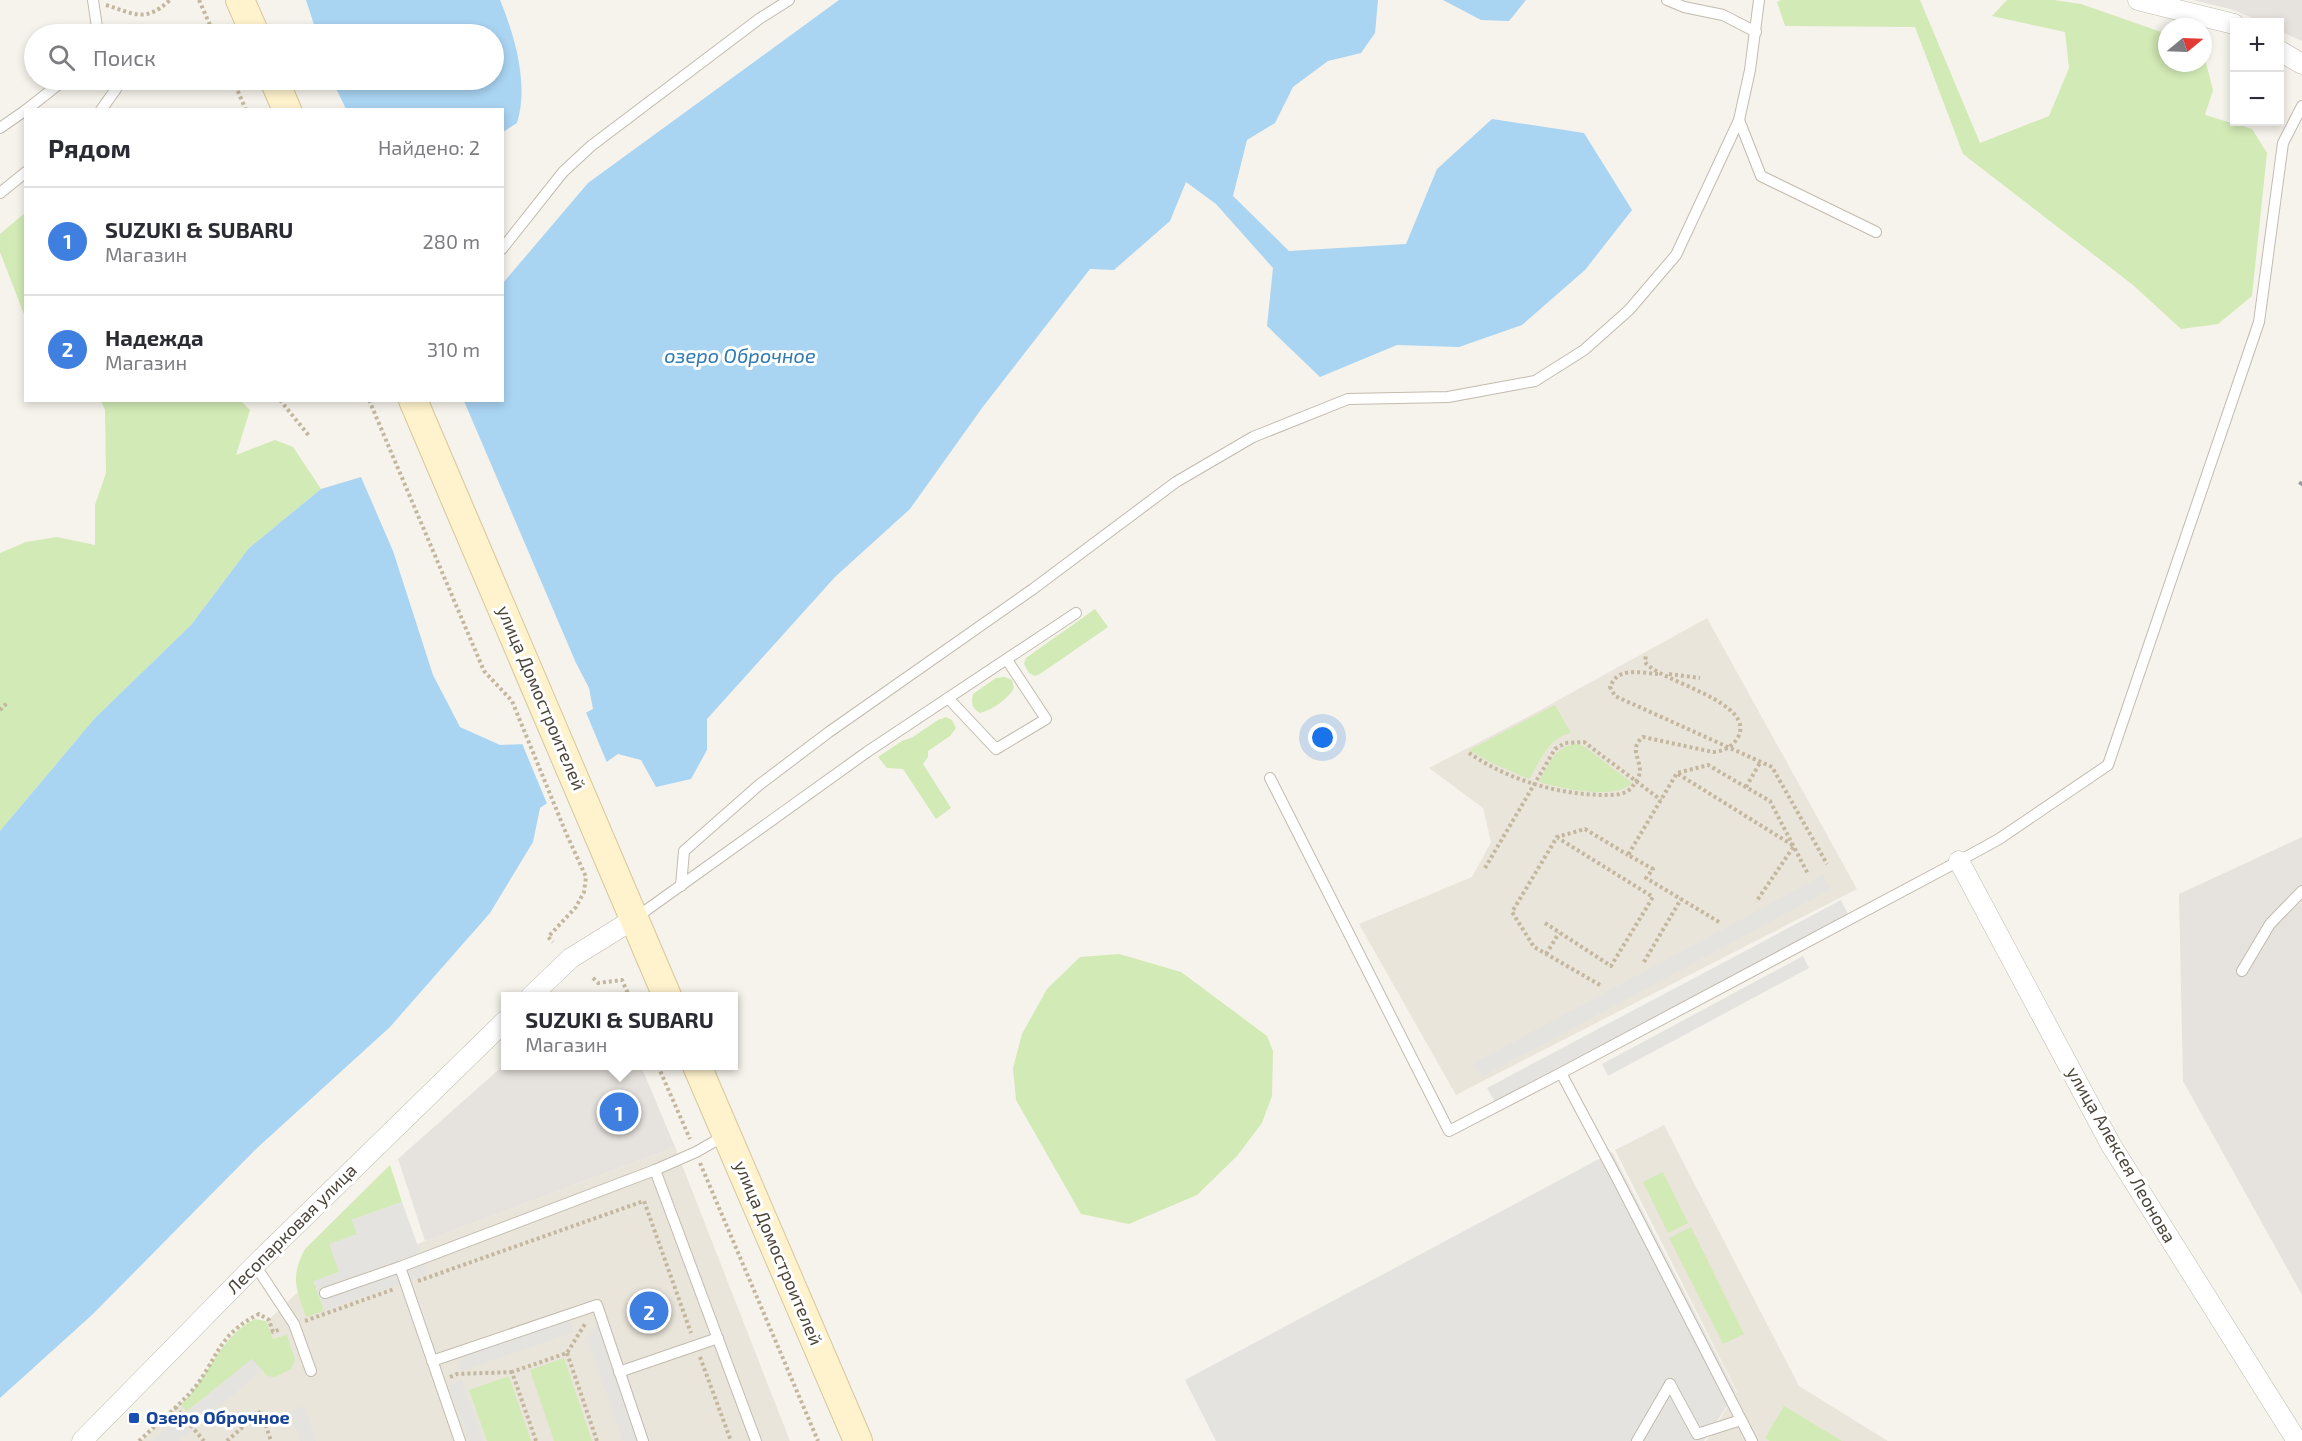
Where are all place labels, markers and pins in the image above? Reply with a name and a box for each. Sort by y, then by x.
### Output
pin: 1 [600,1090,638,1134]
pin: 2 [630,1288,668,1334]
place label: Озеро Оброчное [146,1406,290,1428]
marker: Озеро Оброчное [127,1411,141,1425]

